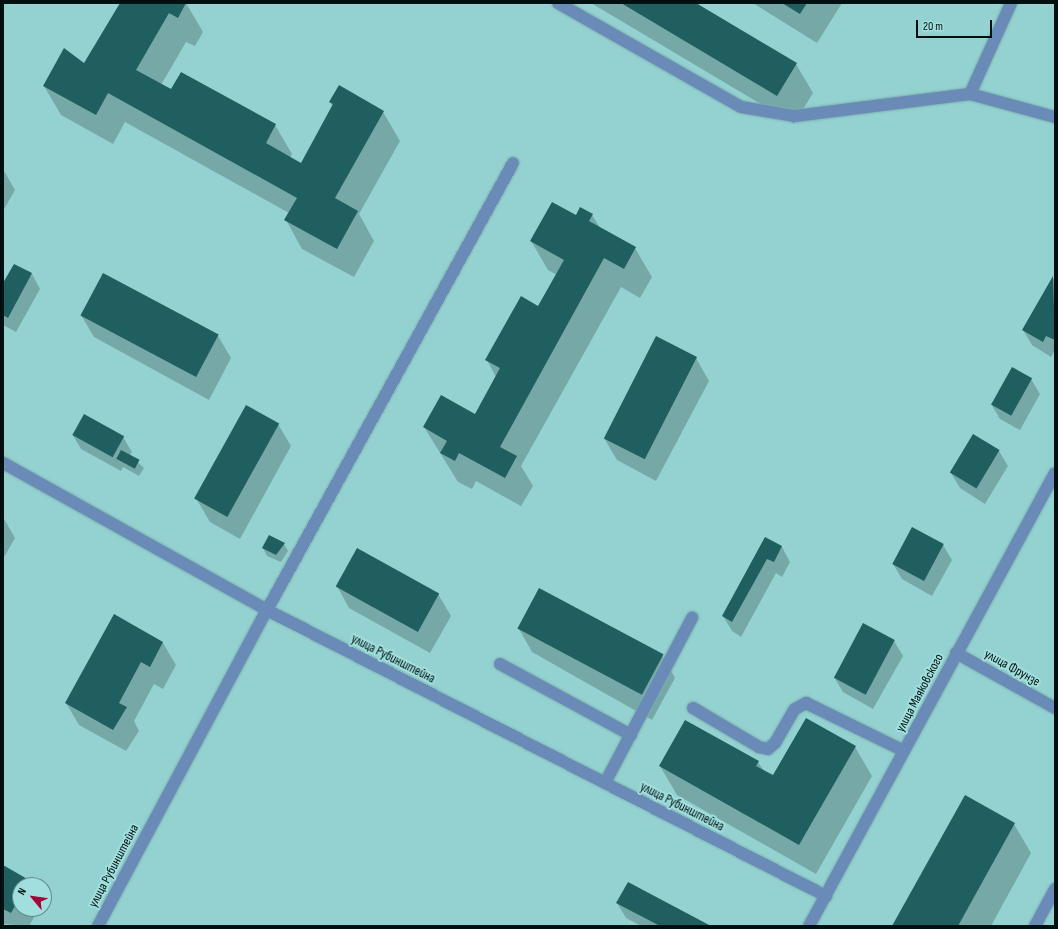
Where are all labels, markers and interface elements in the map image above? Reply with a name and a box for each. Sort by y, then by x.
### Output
scale bar [918,12,994,38]
text: 20 m [923,19,943,34]
street label: улица Рубинштейна [349,631,437,687]
street label: улица Фрунзе [981,646,1043,690]
street label: улица Маяковского [893,651,947,735]
street label: улица Рубинштейна [638,779,726,835]
street label: улица Рубинштейна [86,822,142,910]
north arrow [12,877,52,917]
text: N [15,886,29,897]

